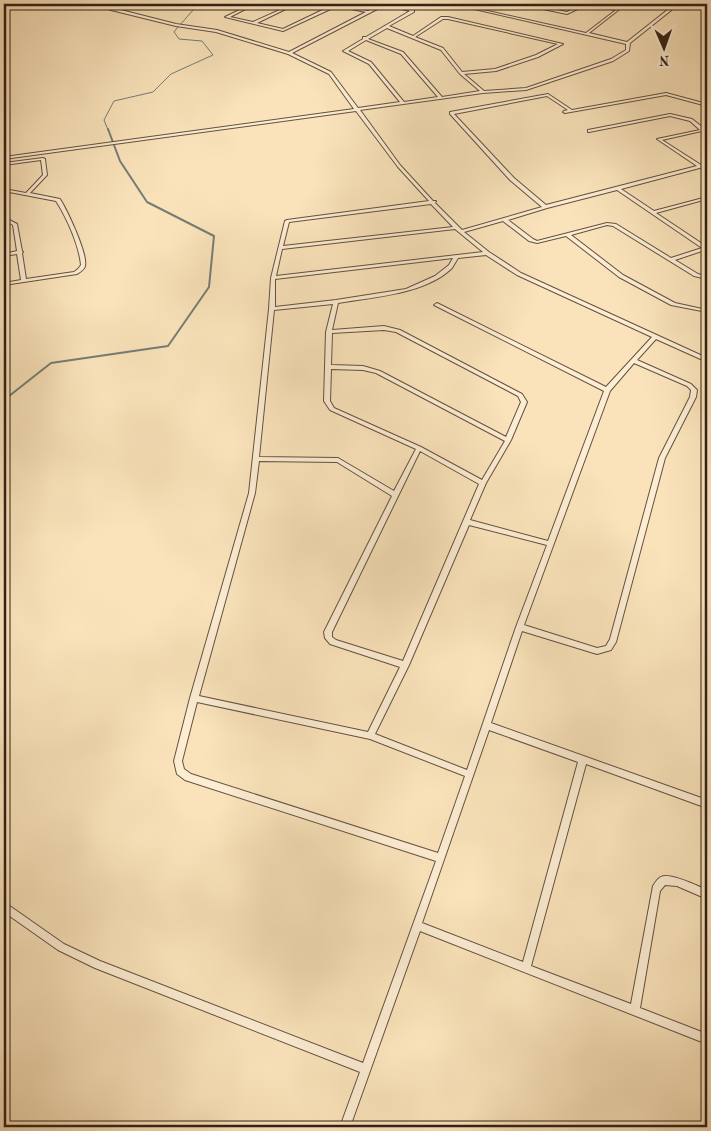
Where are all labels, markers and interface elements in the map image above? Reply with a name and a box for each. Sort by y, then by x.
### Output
north arrow [638,22,688,72]
text: N [659,53,670,67]

